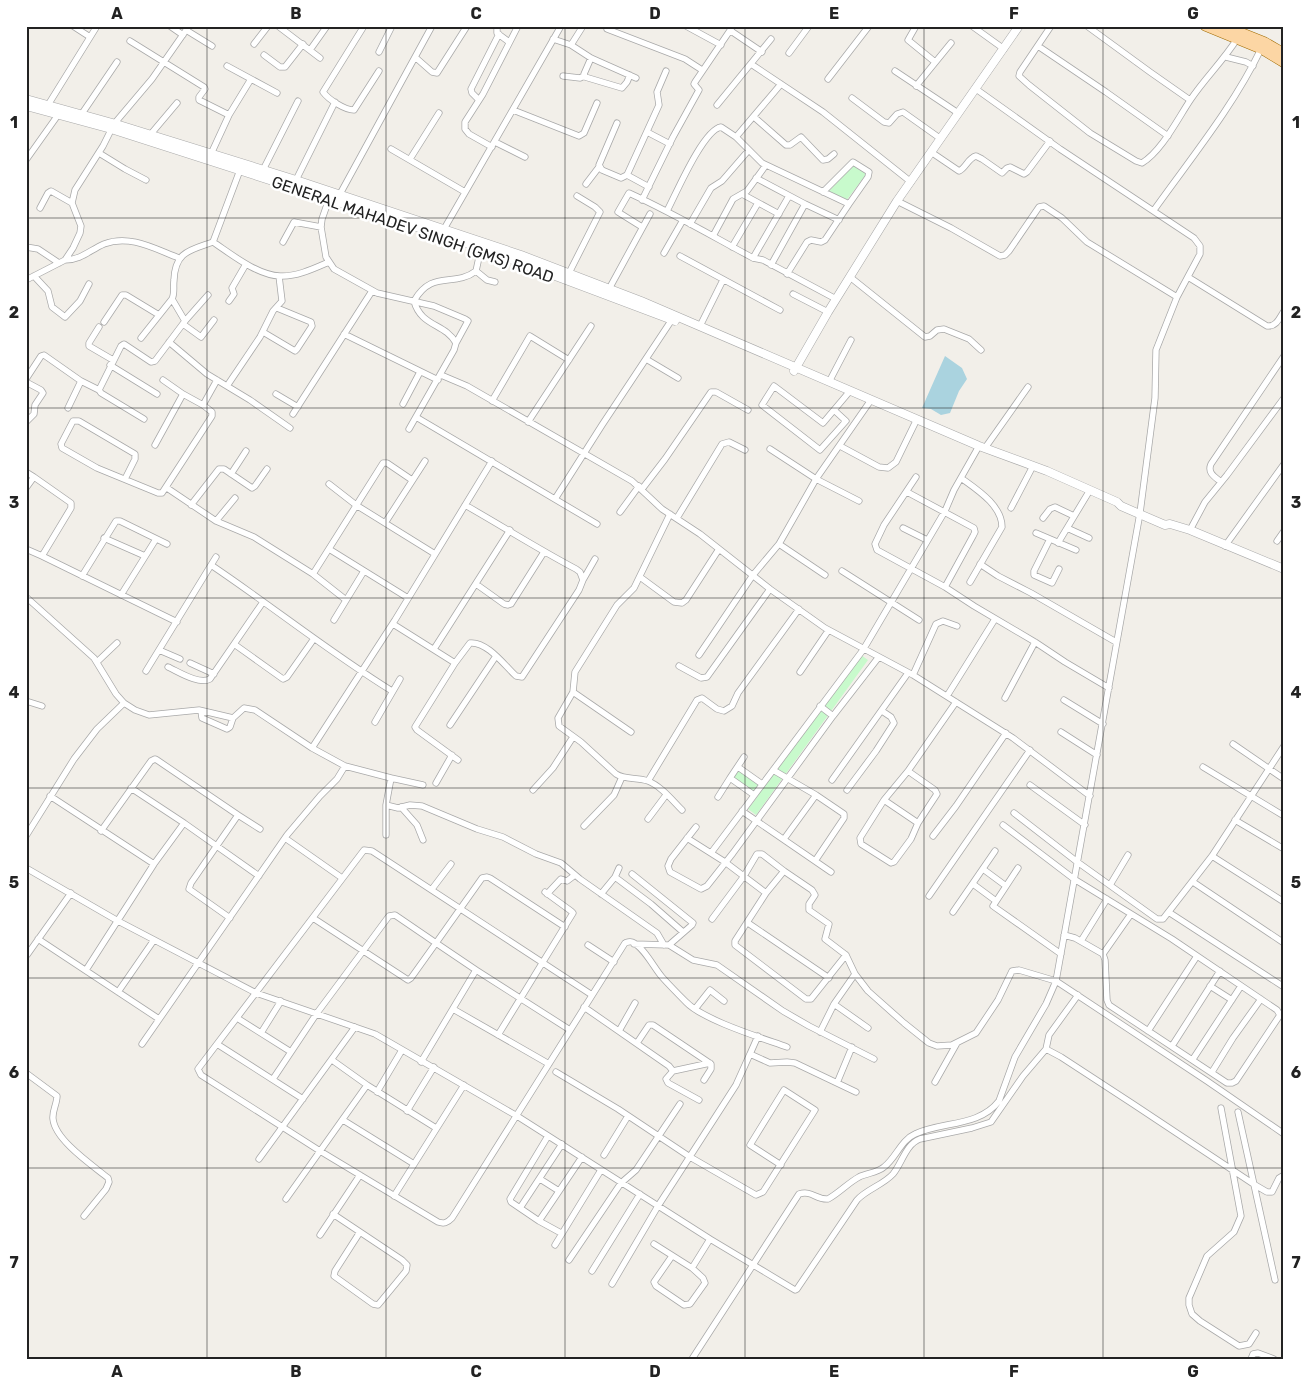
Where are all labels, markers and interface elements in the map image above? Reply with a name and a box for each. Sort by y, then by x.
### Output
text: A [111,4,123,23]
text: B [290,4,302,23]
text: C [470,4,482,23]
text: D [649,4,661,23]
text: E [829,4,839,23]
text: F [1009,4,1019,23]
text: G [1187,4,1199,23]
text: 1 [10,113,18,132]
text: 1 [1292,113,1300,132]
street label: GENERAL MAHADEV SINGH (GMS) ROAD [269,172,556,287]
text: 2 [9,303,19,322]
text: 2 [1291,303,1301,322]
text: 3 [9,493,19,512]
text: 3 [1291,493,1301,512]
text: 4 [9,683,20,702]
text: 4 [1291,683,1302,702]
text: 5 [9,873,19,892]
text: 5 [1291,873,1301,892]
text: 6 [9,1063,19,1082]
text: 6 [1291,1063,1301,1082]
text: 7 [9,1253,19,1272]
text: 7 [1291,1253,1301,1272]
text: A [111,1362,123,1381]
text: B [290,1362,302,1381]
text: C [470,1362,482,1381]
text: D [649,1362,661,1381]
text: E [829,1362,839,1381]
text: F [1009,1362,1019,1381]
text: G [1187,1362,1199,1381]

